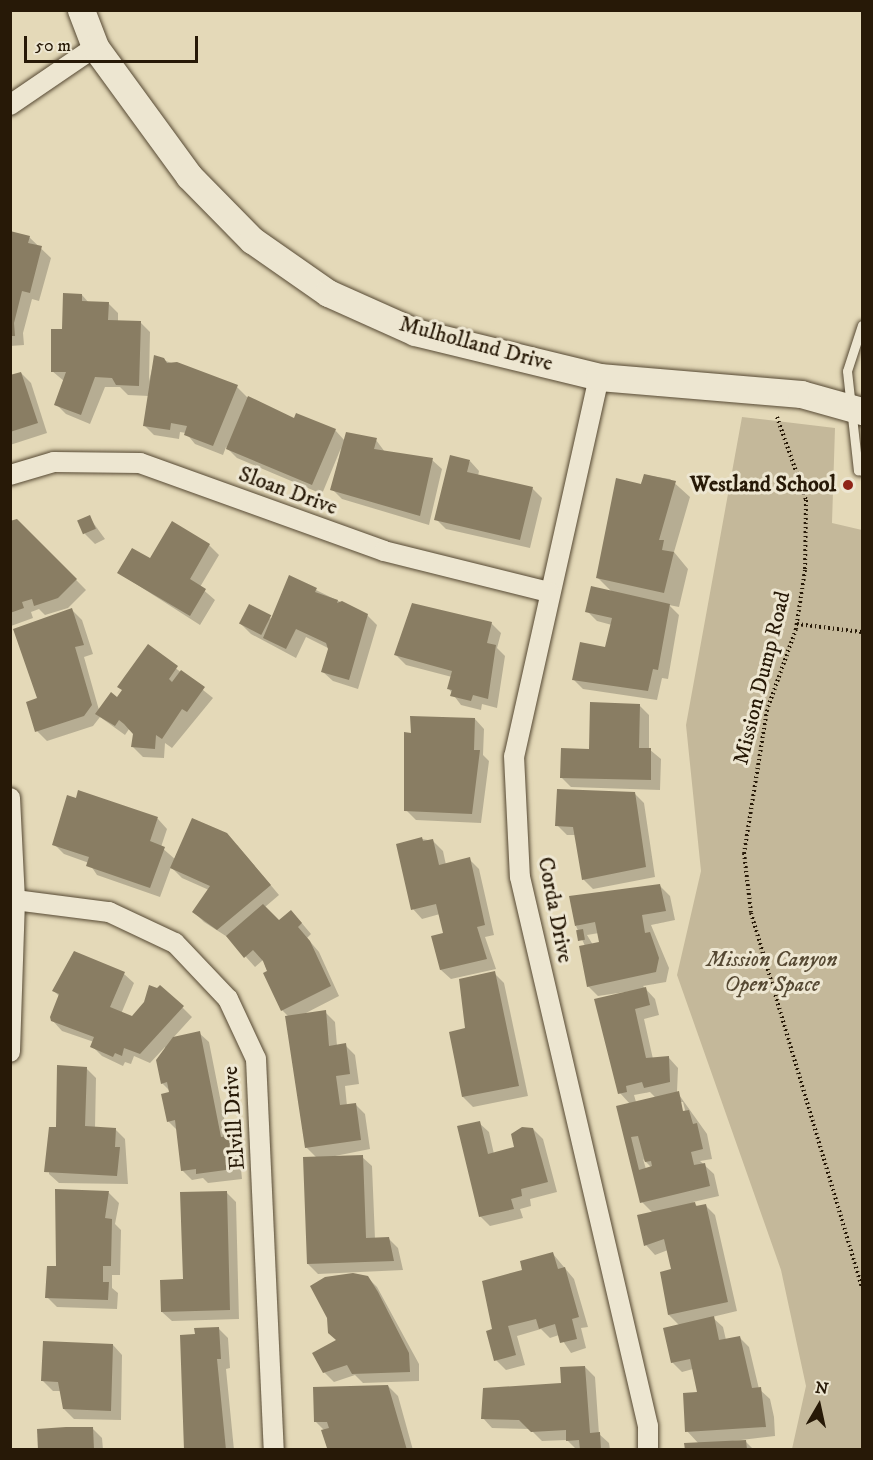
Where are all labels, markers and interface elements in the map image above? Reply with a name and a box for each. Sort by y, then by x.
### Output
scale bar [27,24,201,62]
text: 50 m [35,35,71,57]
street label: Mulholland Drive [396,311,556,377]
street label: Sloan Drive [235,461,341,521]
place label: Westland School [690,472,836,498]
marker: Westland School [841,478,855,492]
street label: Mission Dump Road [728,588,796,768]
street label: Corda Drive [532,855,578,965]
park label: Mission Canyon Open Space [707,946,837,998]
street label: Elvill Drive [217,1065,251,1171]
north arrow [789,1376,849,1436]
text: N [814,1377,830,1399]

